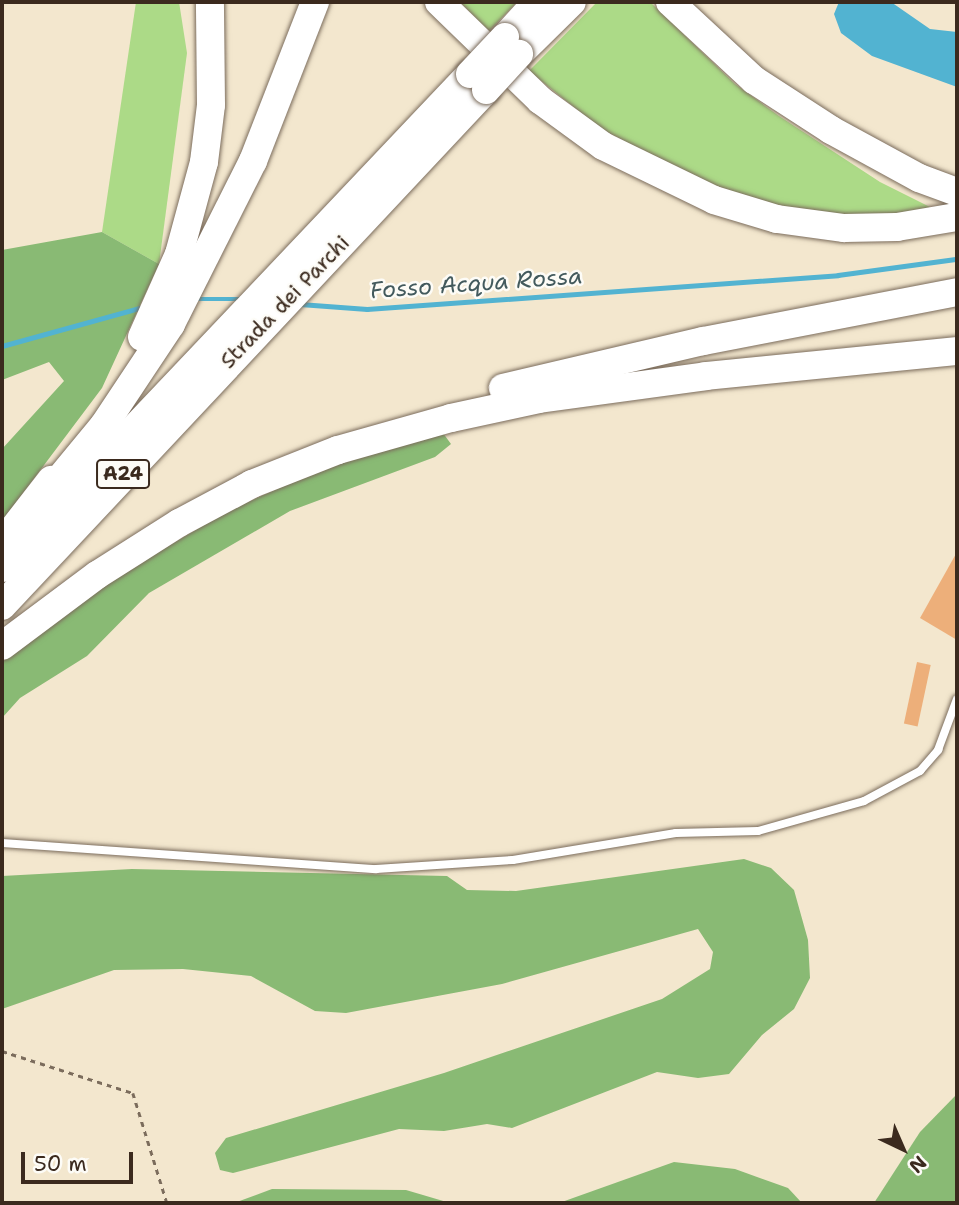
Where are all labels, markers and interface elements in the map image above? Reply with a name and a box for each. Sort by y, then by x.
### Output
street label: Strada dei Parchi [215,230,355,374]
water label: Fosso Acqua Rossa [369,262,583,304]
road number: A24 [95,458,151,489]
north arrow [868,1114,938,1184]
scale bar [24,1138,136,1182]
text: 50 m [34,1150,87,1178]
text: N [904,1150,932,1179]

